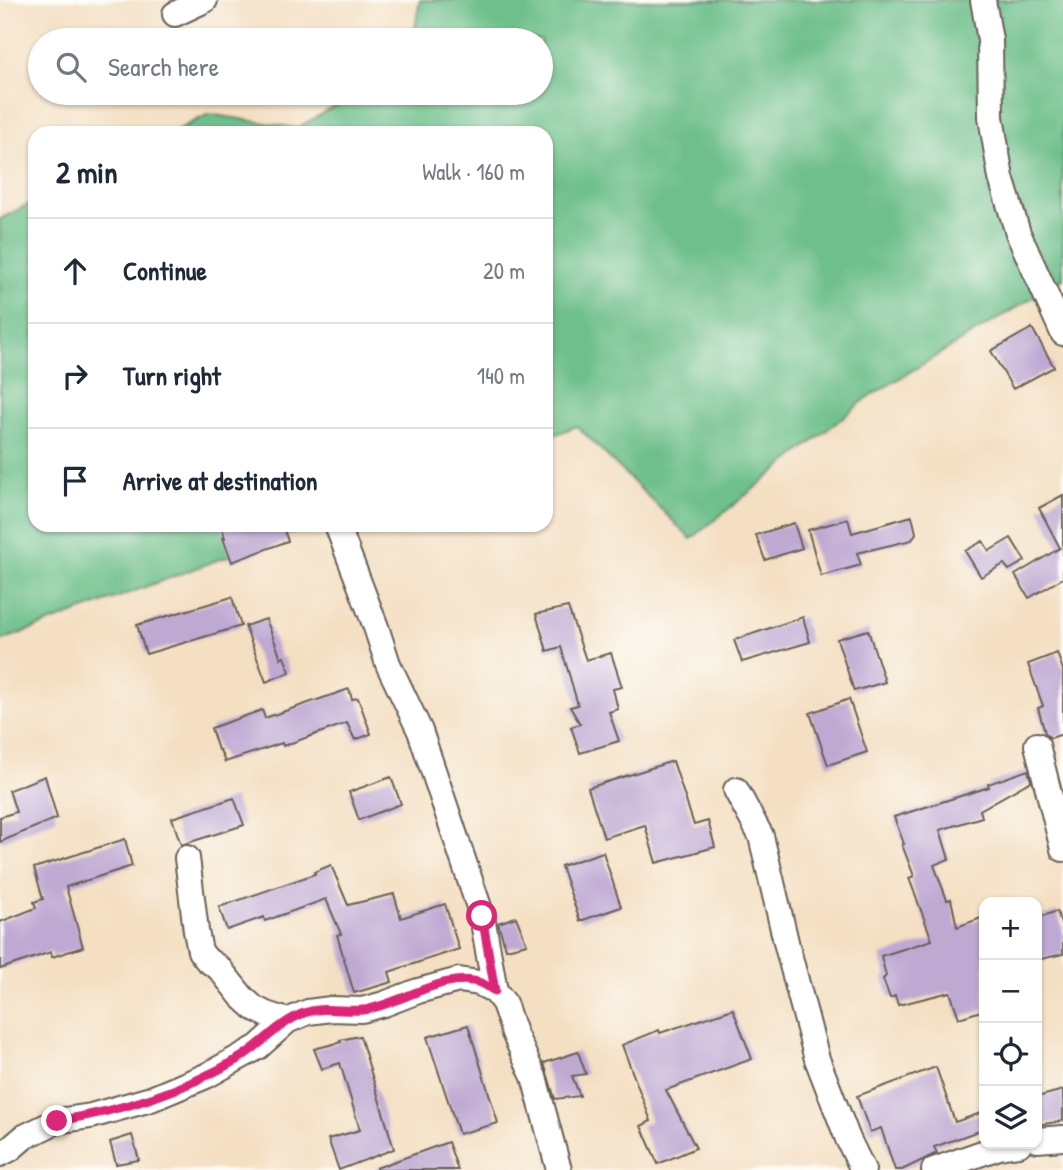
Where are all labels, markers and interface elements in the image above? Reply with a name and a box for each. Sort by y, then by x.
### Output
search box [28,28,553,105]
icon: search [52,48,90,86]
text: Search here [108,49,219,84]
text: 2 min [56,152,118,192]
text: Walk · 160 m [422,156,525,187]
icon: ahead [56,252,94,290]
text: Continue [123,253,207,288]
text: 20 m [483,255,525,286]
icon: right [56,357,94,395]
text: Turn right [123,358,221,393]
text: 140 m [477,360,525,391]
icon: arrive [56,462,94,500]
text: Arrive at destination [123,463,318,498]
map controls [979,897,1042,1149]
button: + [979,897,1042,960]
route start [466,900,497,931]
button: − [979,960,1042,1023]
button: locate [979,1023,1042,1086]
button: layers [979,1086,1042,1149]
route end [41,1105,72,1136]

